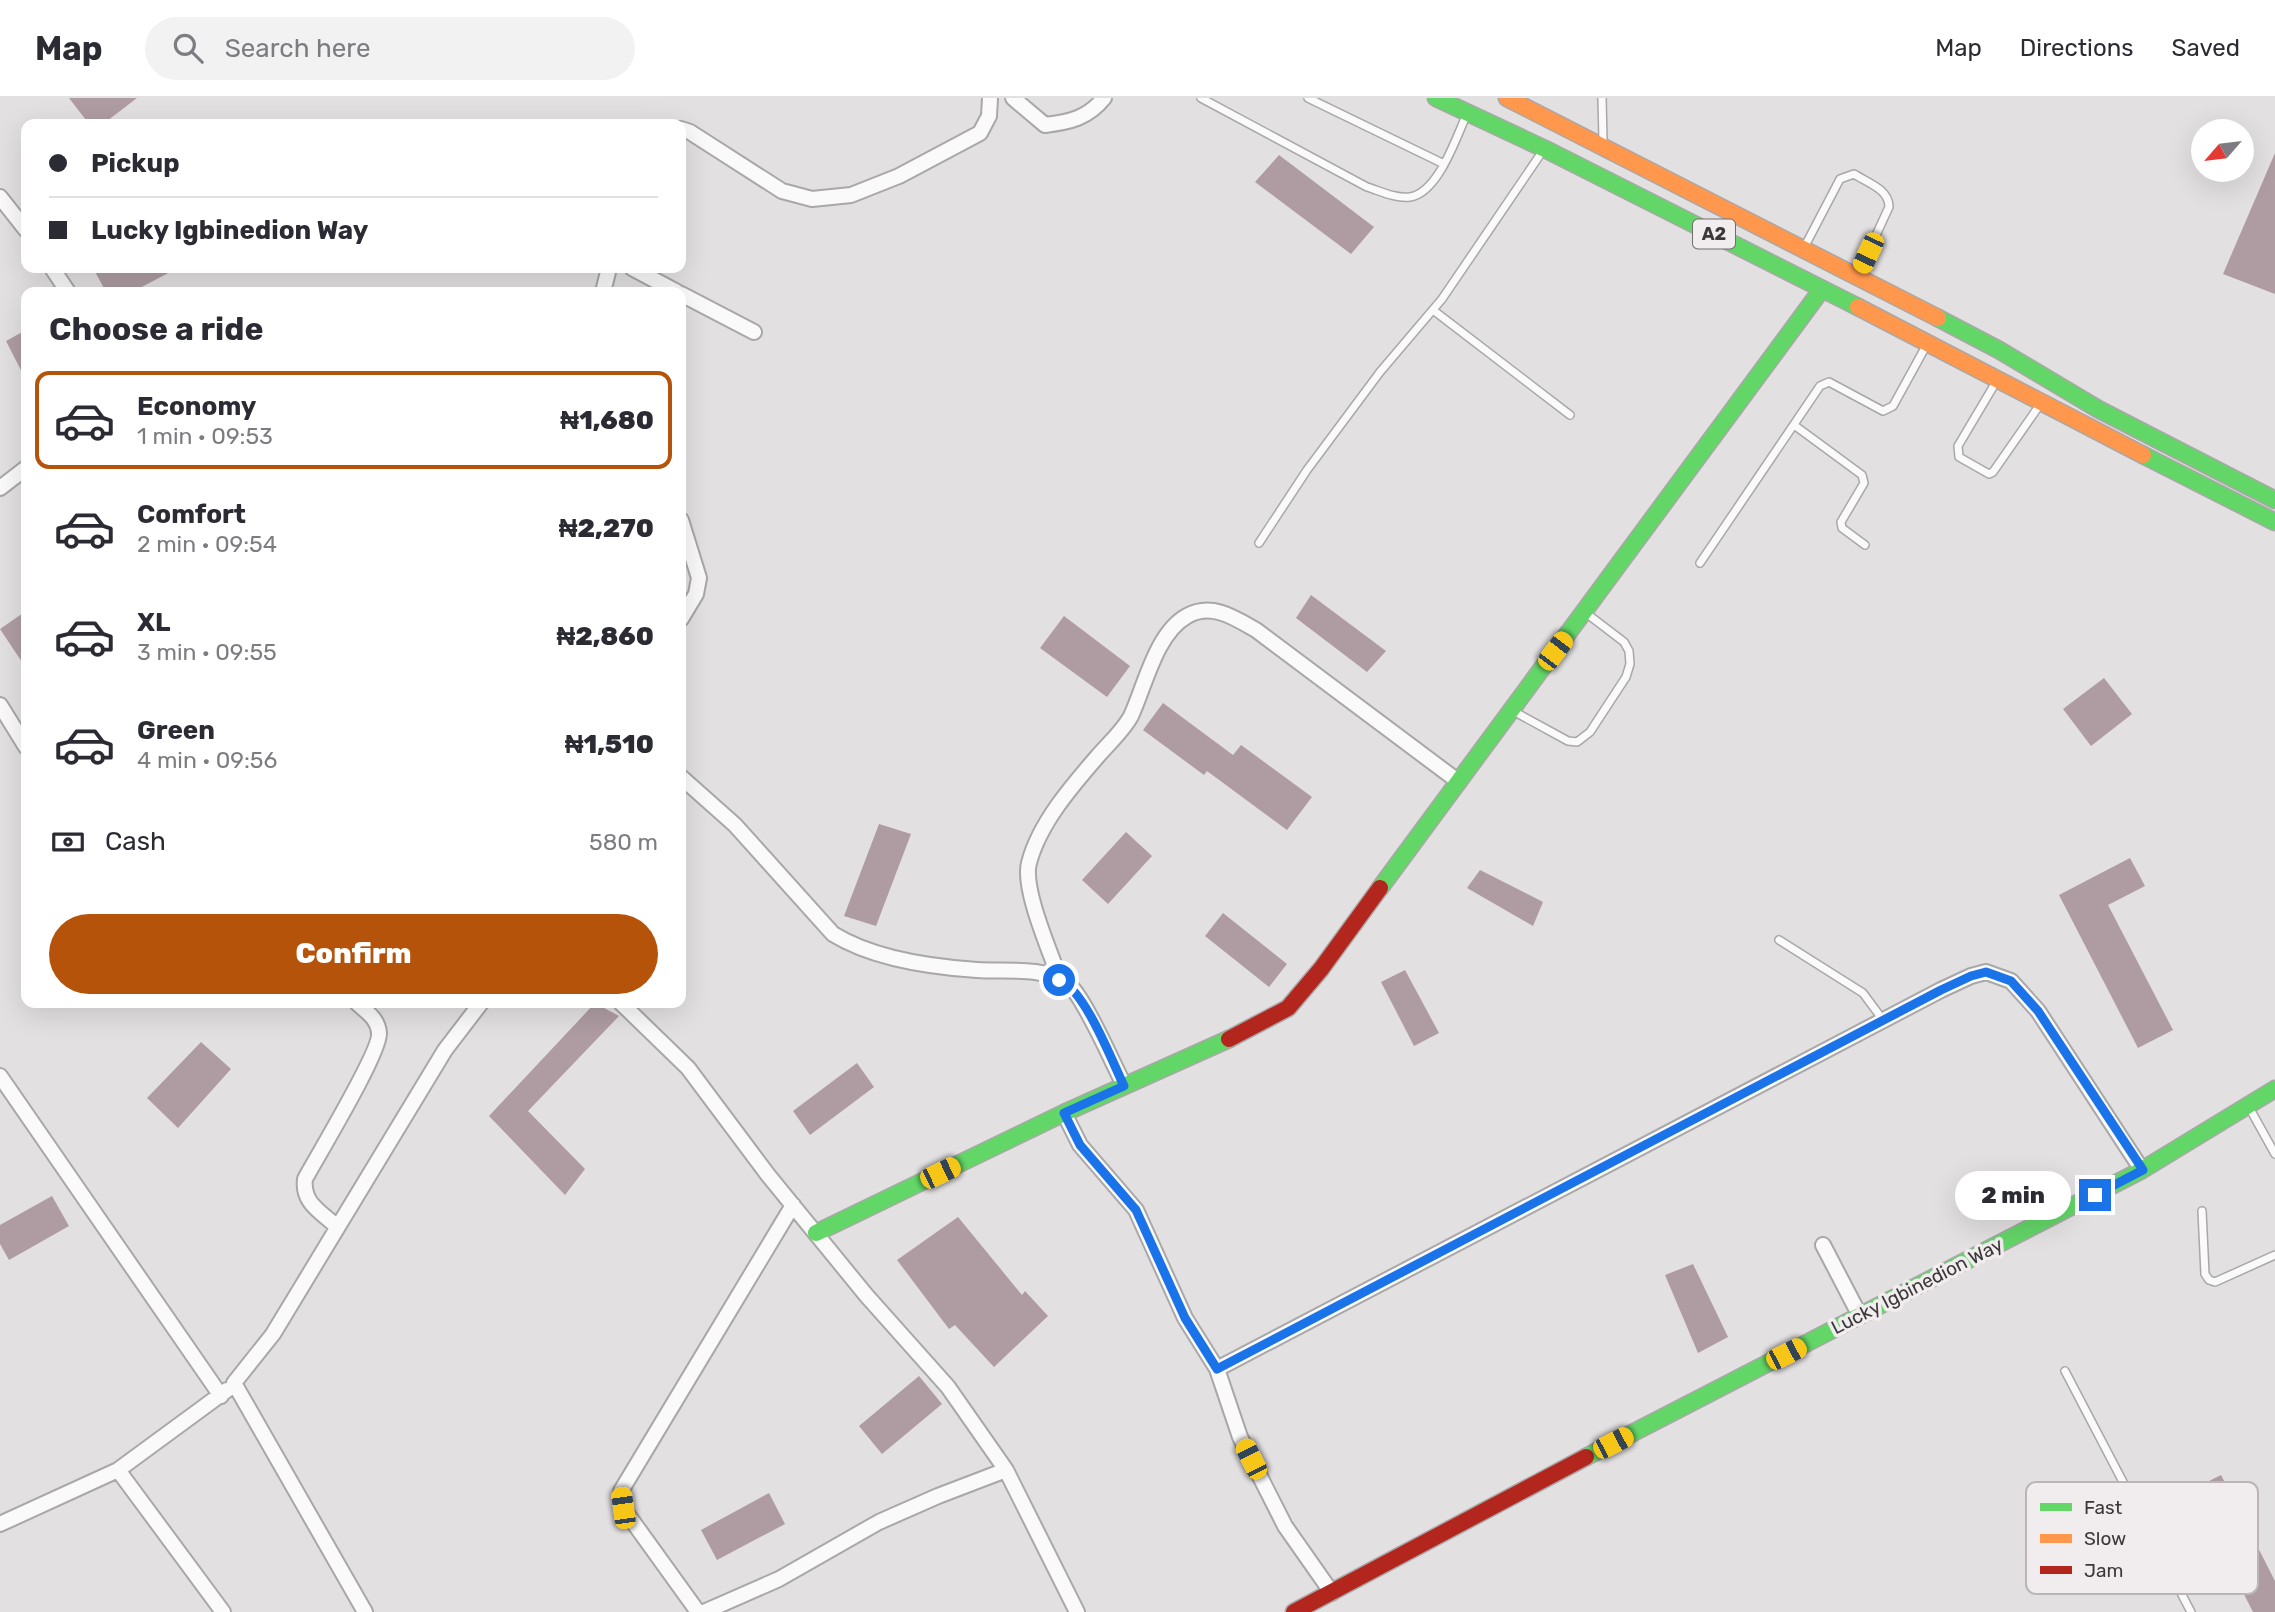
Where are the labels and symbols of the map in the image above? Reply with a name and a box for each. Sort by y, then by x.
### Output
north arrow [2191,119,2254,182]
road number: A2 [1693,219,1735,248]
car [1850,230,1887,276]
car [1534,628,1577,674]
route start [1043,964,1075,996]
car [917,1154,964,1192]
callout: 2 min [1955,1170,2070,1220]
route end [2079,1179,2111,1211]
street label: Lucky Igbinedion Way [1827,1233,2007,1339]
car [1763,1335,1810,1373]
car [1590,1424,1637,1462]
car [1233,1436,1270,1482]
legend [2026,1482,2258,1594]
car [610,1486,637,1530]
text: Fast [2084,1496,2123,1519]
text: Slow [2084,1527,2126,1550]
text: Jam [2084,1559,2123,1582]

